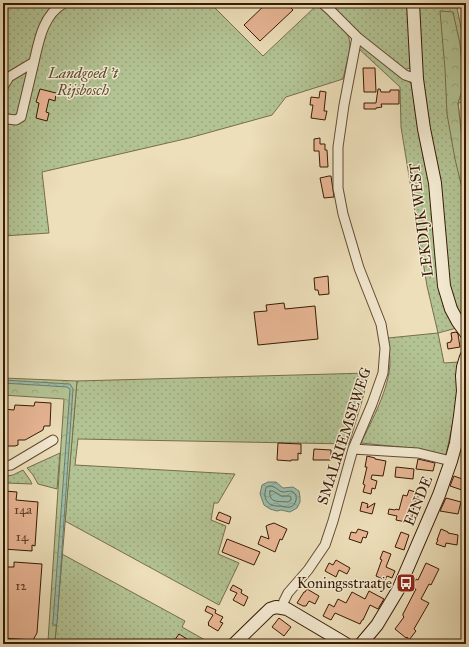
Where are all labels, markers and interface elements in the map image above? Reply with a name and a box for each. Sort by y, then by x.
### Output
park label: Landgoed 't Rijsbosch [47,64,119,99]
street label: LEKDIJK WEST [405,162,438,278]
street label: SMALRIEMSEWEG [313,365,375,507]
street label: EINDE [400,473,436,529]
house number: 14a [14,502,32,518]
house number: 14 [16,529,29,545]
bus stop icon: Koningsstraatje [395,572,417,594]
place label: Koningsstraatje [297,574,392,592]
house number: 12 [15,578,27,594]

